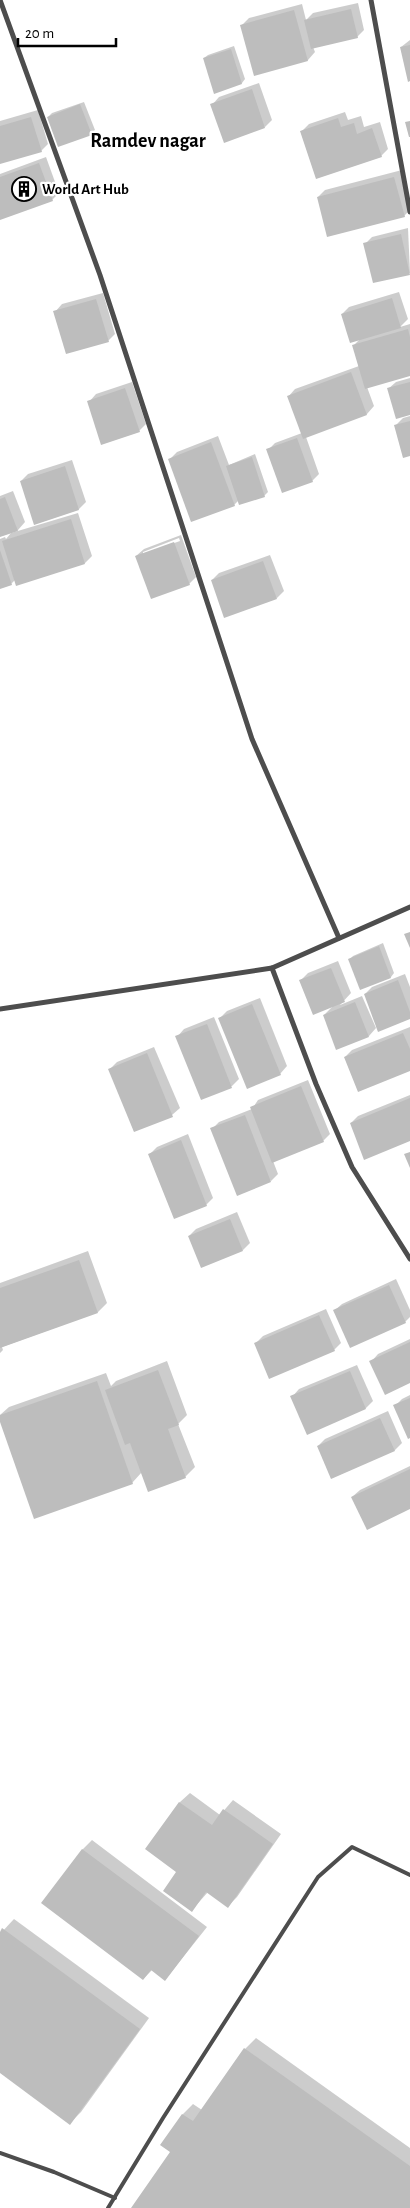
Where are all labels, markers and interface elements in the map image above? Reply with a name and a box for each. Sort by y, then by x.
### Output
scale bar [18,15,115,47]
text: 20 m [25,26,54,41]
district label: Ramdev nagar [90,131,206,151]
building icon: World Art Hub [11,176,37,202]
place label: World Art Hub [42,182,129,197]

